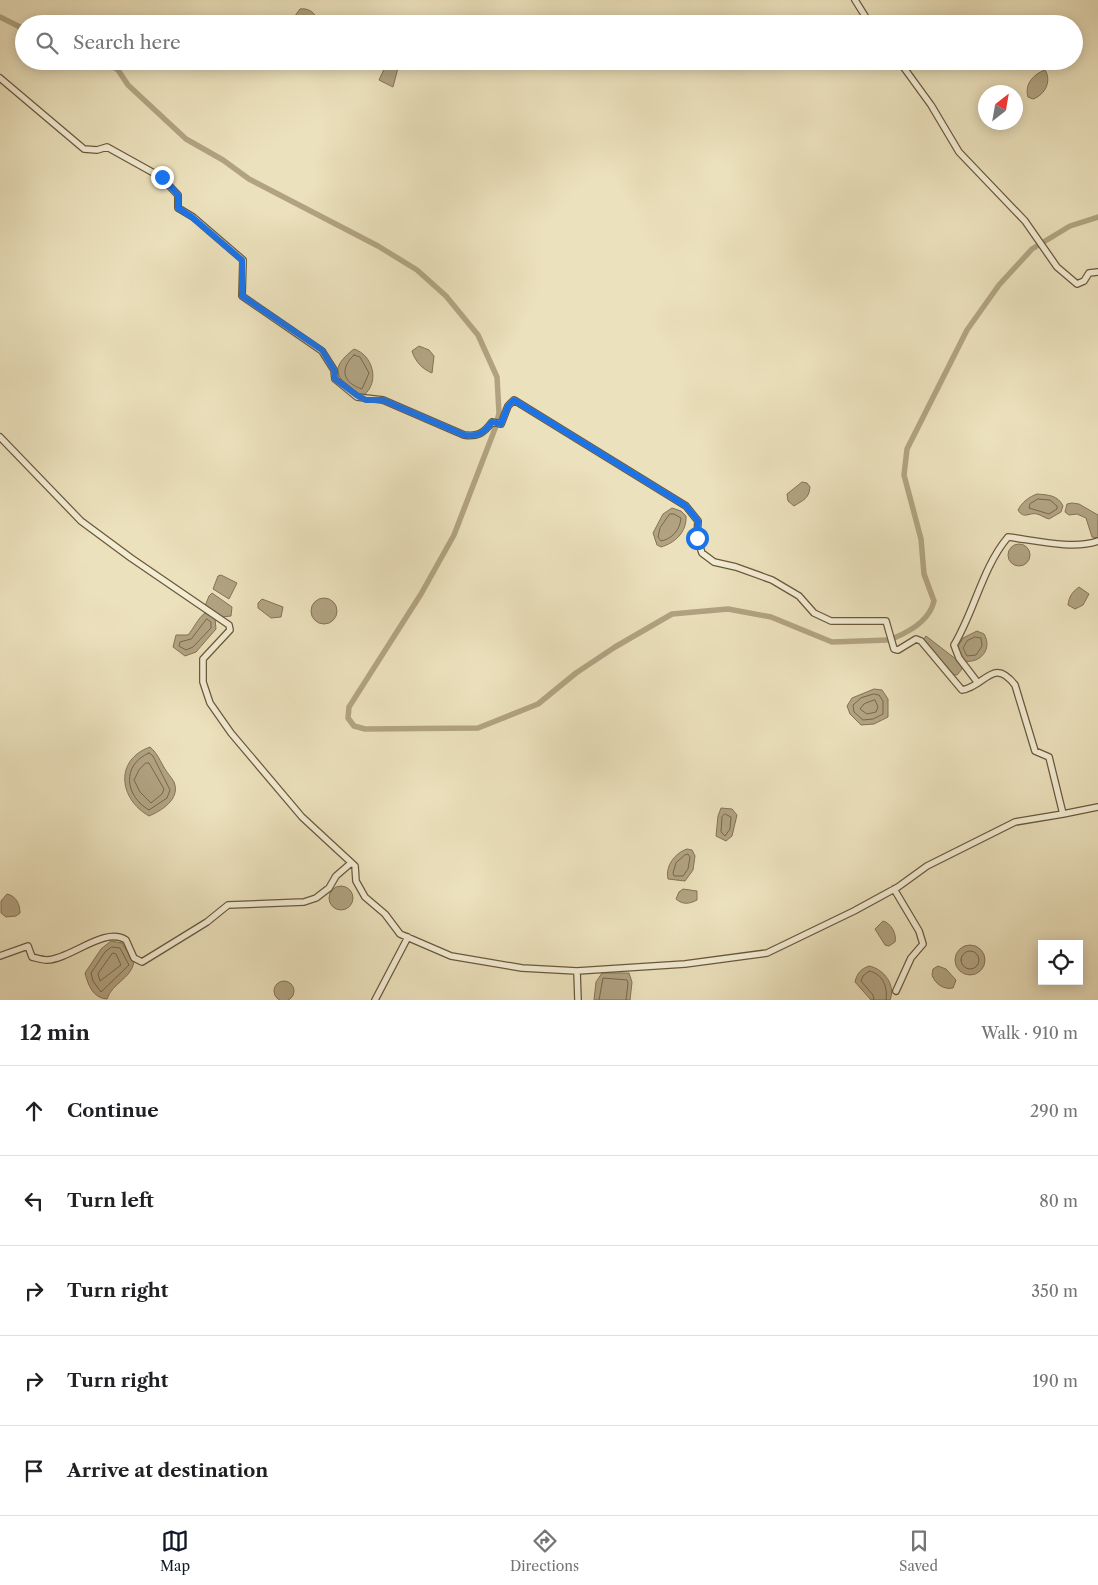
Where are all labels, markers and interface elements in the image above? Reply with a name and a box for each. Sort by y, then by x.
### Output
search box [15,15,1083,70]
icon: search [33,29,61,57]
text: Search here [73,31,181,54]
north arrow [978,85,1023,130]
route end [151,166,174,189]
route start [686,527,709,550]
map controls [1038,940,1083,985]
button: locate [1038,940,1083,985]
text: 12 min [20,1020,90,1045]
text: Walk · 910 m [981,1023,1078,1043]
icon: ahead [20,1097,48,1125]
text: Continue [67,1099,159,1122]
text: 290 m [1030,1101,1078,1121]
icon: left [20,1187,48,1215]
text: Turn left [67,1189,154,1212]
text: 80 m [1039,1191,1078,1211]
icon: right [20,1277,48,1305]
text: Turn right [67,1279,168,1302]
text: 350 m [1031,1281,1078,1301]
icon: right [20,1367,48,1395]
text: Turn right [67,1369,168,1392]
text: 190 m [1033,1371,1078,1391]
icon: arrive [20,1457,48,1485]
text: Arrive at destination [67,1459,268,1482]
tab: Map [160,1527,190,1575]
tab: Directions [510,1527,579,1575]
tab: Saved [899,1527,938,1575]

